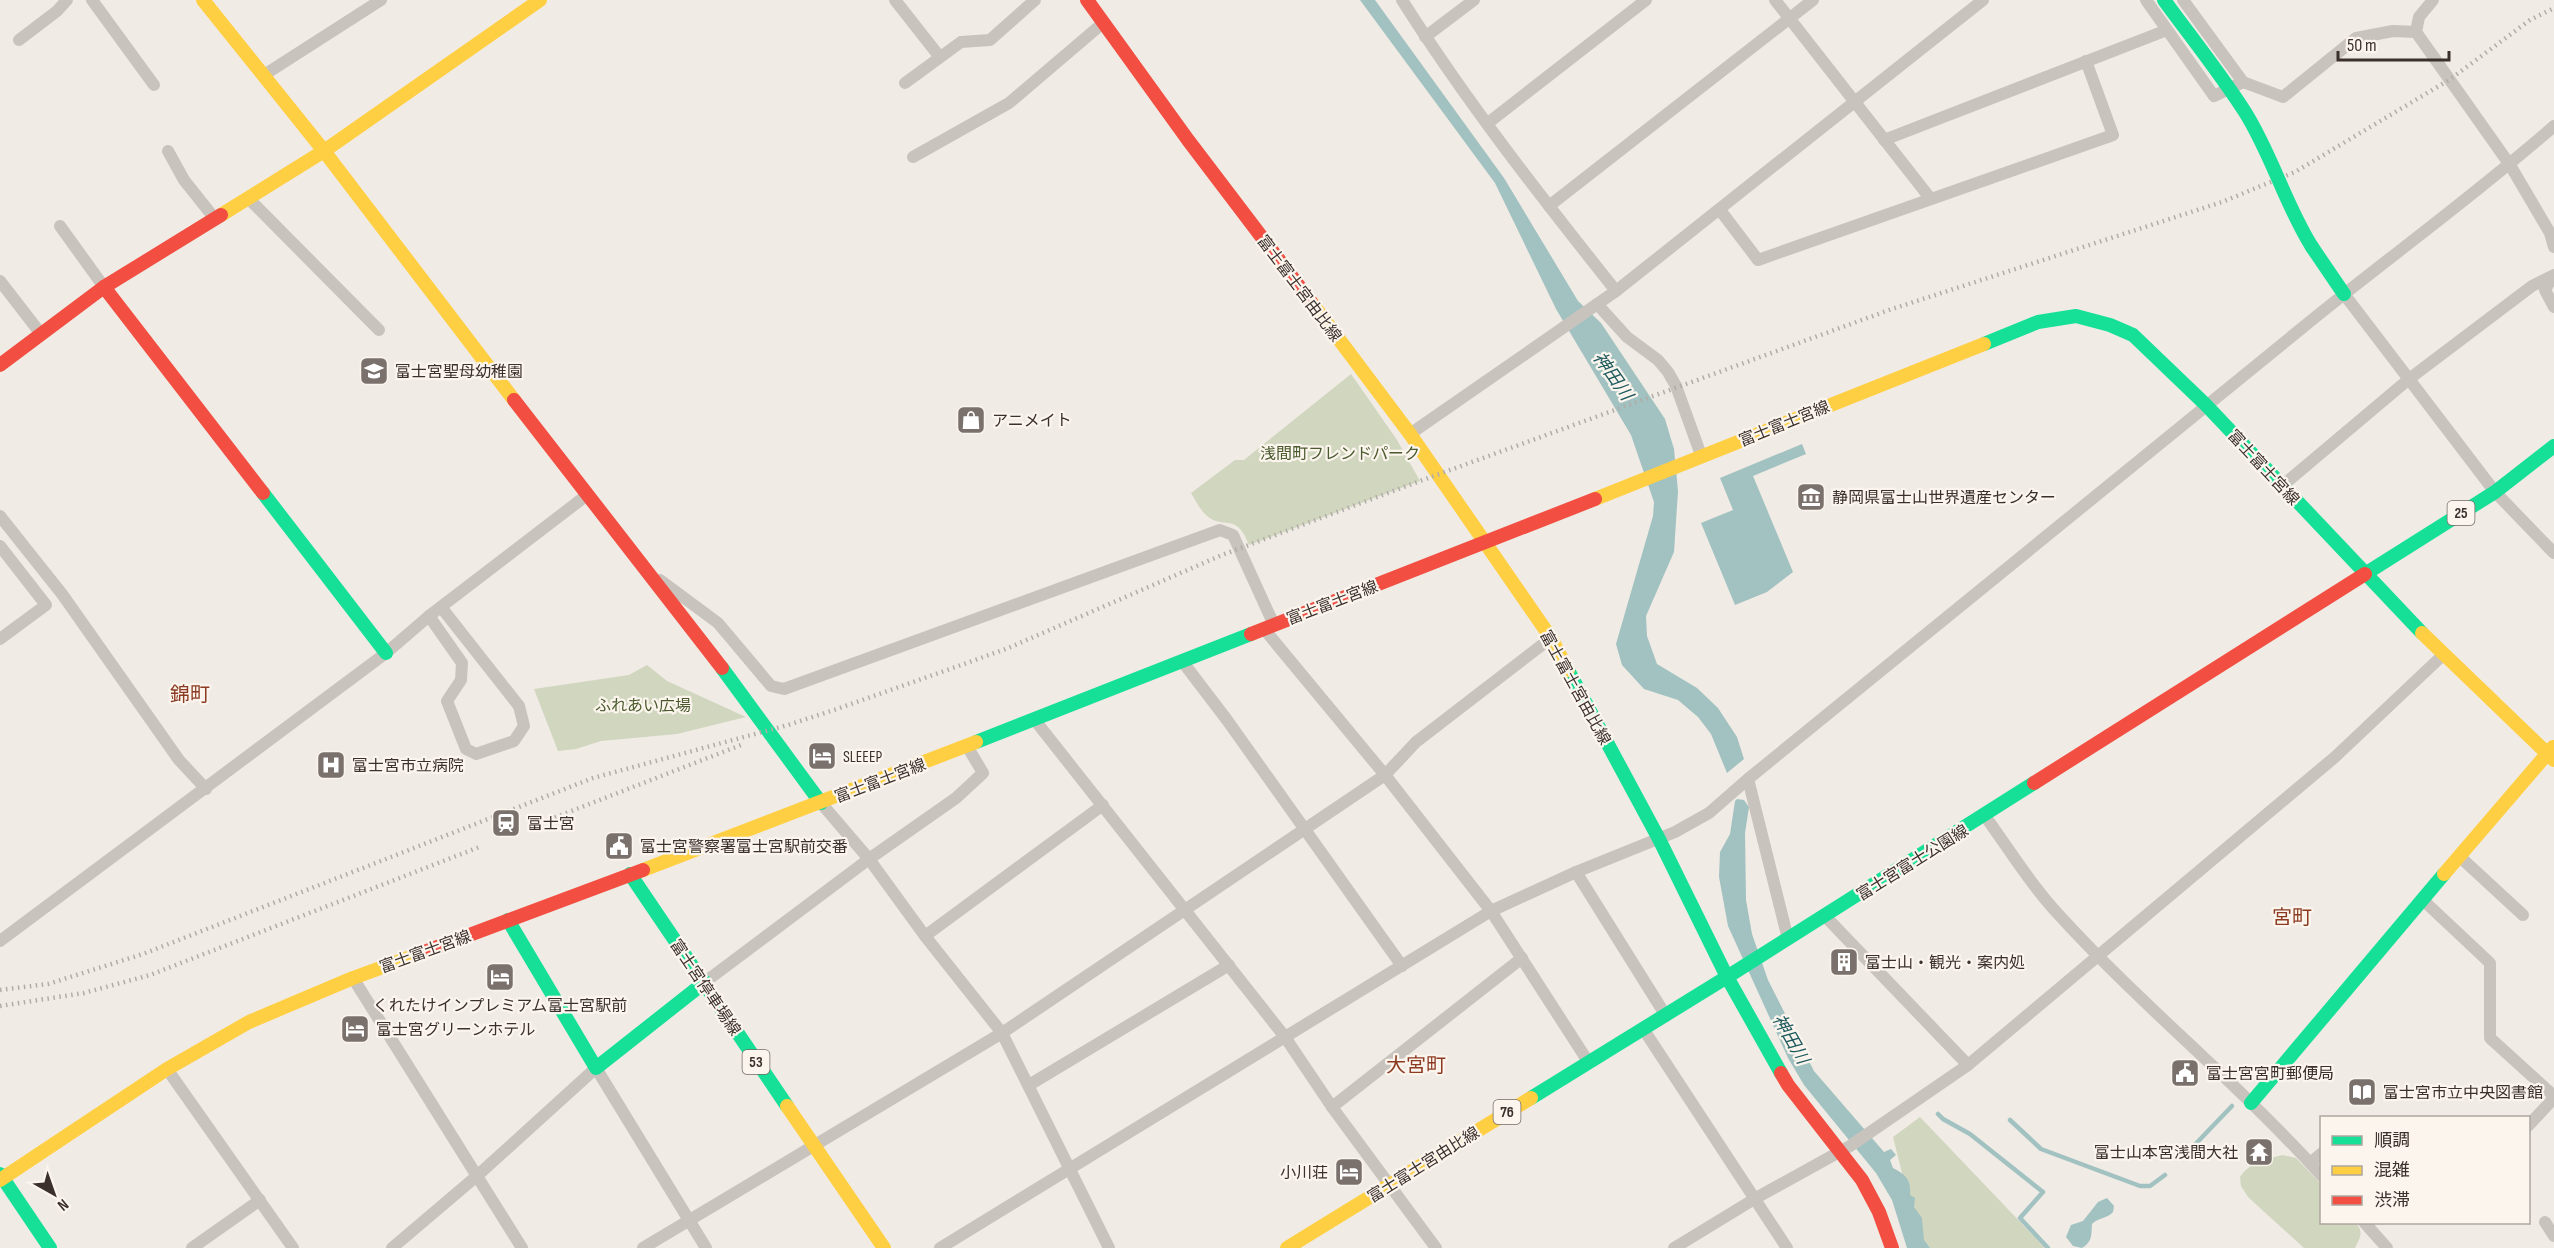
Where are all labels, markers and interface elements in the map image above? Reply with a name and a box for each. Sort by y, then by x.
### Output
scale bar [2338,24,2449,62]
text: 50 m [2347,35,2377,56]
street label: 富士富士宮由比線 [1253,232,1345,346]
water label: 神田川 [1589,348,1638,406]
school or university icon: 富士宮聖母幼稚園 [358,355,390,387]
place label: 富士宮聖母幼稚園 [395,363,523,382]
street label: 富士富士宮線 [1736,398,1833,451]
shop icon: アニメイト [955,404,987,436]
place label: アニメイト [992,412,1072,431]
street label: 富士富士宮線 [2223,426,2303,510]
park label: 浅間町フレンドパーク [1260,445,1420,464]
museum icon: 静岡県富士山世界遺産センター [1795,481,1827,513]
place label: 静岡県富士山世界遺産センター [1832,489,2056,508]
road number: 25 [2448,501,2474,525]
street label: 富士富士宮線 [1284,577,1381,629]
street label: 富士富士宮由比線 [1535,627,1614,748]
district label: 錦町 [170,683,210,707]
park label: ふれあい広場 [595,697,691,716]
hotel icon: SLEEEP [806,740,838,772]
place label: SLEEEP [843,748,883,767]
hospital icon: 富士宮市立病院 [315,749,347,781]
street label: 富士富士宮線 [832,755,929,807]
place label: 富士宮市立病院 [352,757,464,776]
station icon: 富士宮 [490,807,522,839]
place label: 富士宮 [527,815,575,834]
street label: 富士宮富士公園線 [1853,821,1972,905]
public building icon: 富士宮警察署富士宮駅前交番 [603,830,635,862]
place label: 富士宮警察署富士宮駅前交番 [640,838,848,857]
district label: 宮町 [2272,906,2312,930]
street label: 富士富士宮線 [377,927,474,978]
street label: 富士宮停車場線 [666,936,744,1040]
building icon: 富士山・観光・案内処 [1828,946,1860,978]
place label: 富士山・観光・案内処 [1865,954,2025,973]
hotel icon: くれたけインプレミアム富士宮駅前 [484,961,516,993]
place label: くれたけインプレミアム富士宮駅前 [373,997,627,1016]
water label: 神田川 [1768,1011,1814,1070]
hotel icon: 富士宮グリーンホテル [339,1013,371,1045]
place label: 富士宮グリーンホテル [376,1021,535,1040]
road number: 53 [742,1050,770,1074]
district label: 大宮町 [1386,1054,1446,1078]
public building icon: 富士宮宮町郵便局 [2169,1057,2201,1089]
place label: 富士宮宮町郵便局 [2206,1065,2334,1084]
library icon: 富士宮市立中央図書館 [2346,1076,2378,1108]
place label: 富士宮市立中央図書館 [2383,1084,2543,1103]
road number: 76 [1494,1100,1520,1124]
legend [2320,1116,2530,1224]
street label: 富士富士宮由比線 [1364,1123,1483,1207]
text: 順調 [2374,1130,2410,1151]
temple icon: 富士山本宮浅間大社 [2243,1136,2275,1168]
place label: 富士山本宮浅間大社 [2094,1144,2238,1163]
hotel icon: 小川荘 [1333,1156,1365,1188]
text: 混雑 [2374,1160,2410,1181]
north arrow [24,1164,84,1224]
place label: 小川荘 [1280,1164,1328,1183]
text: 渋滞 [2374,1190,2410,1211]
text: N [53,1194,72,1214]

